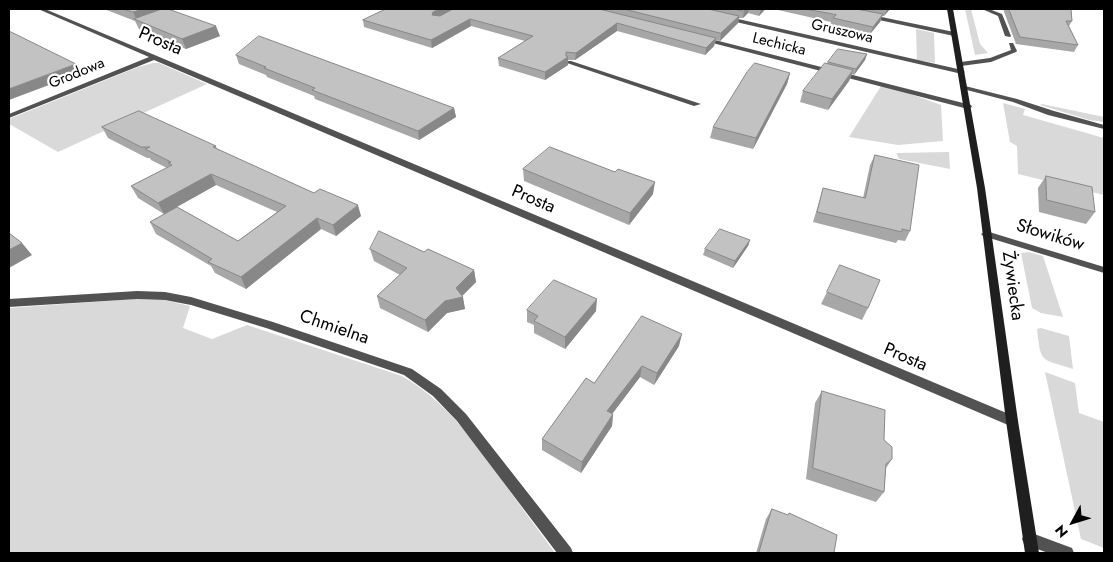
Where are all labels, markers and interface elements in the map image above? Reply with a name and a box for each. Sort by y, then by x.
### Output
street label: Gruszowa [809,16,875,48]
street label: Prosta [135,23,185,61]
street label: Lechicka [750,30,808,60]
street label: Grodowa [46,55,108,93]
street label: Prosta [508,181,558,219]
street label: Słowików [1013,215,1087,257]
street label: Żywiecka [996,250,1028,322]
street label: Chmielna [296,306,372,350]
street label: Prosta [880,339,930,377]
north arrow [1048,497,1098,547]
text: N [1050,521,1073,542]

